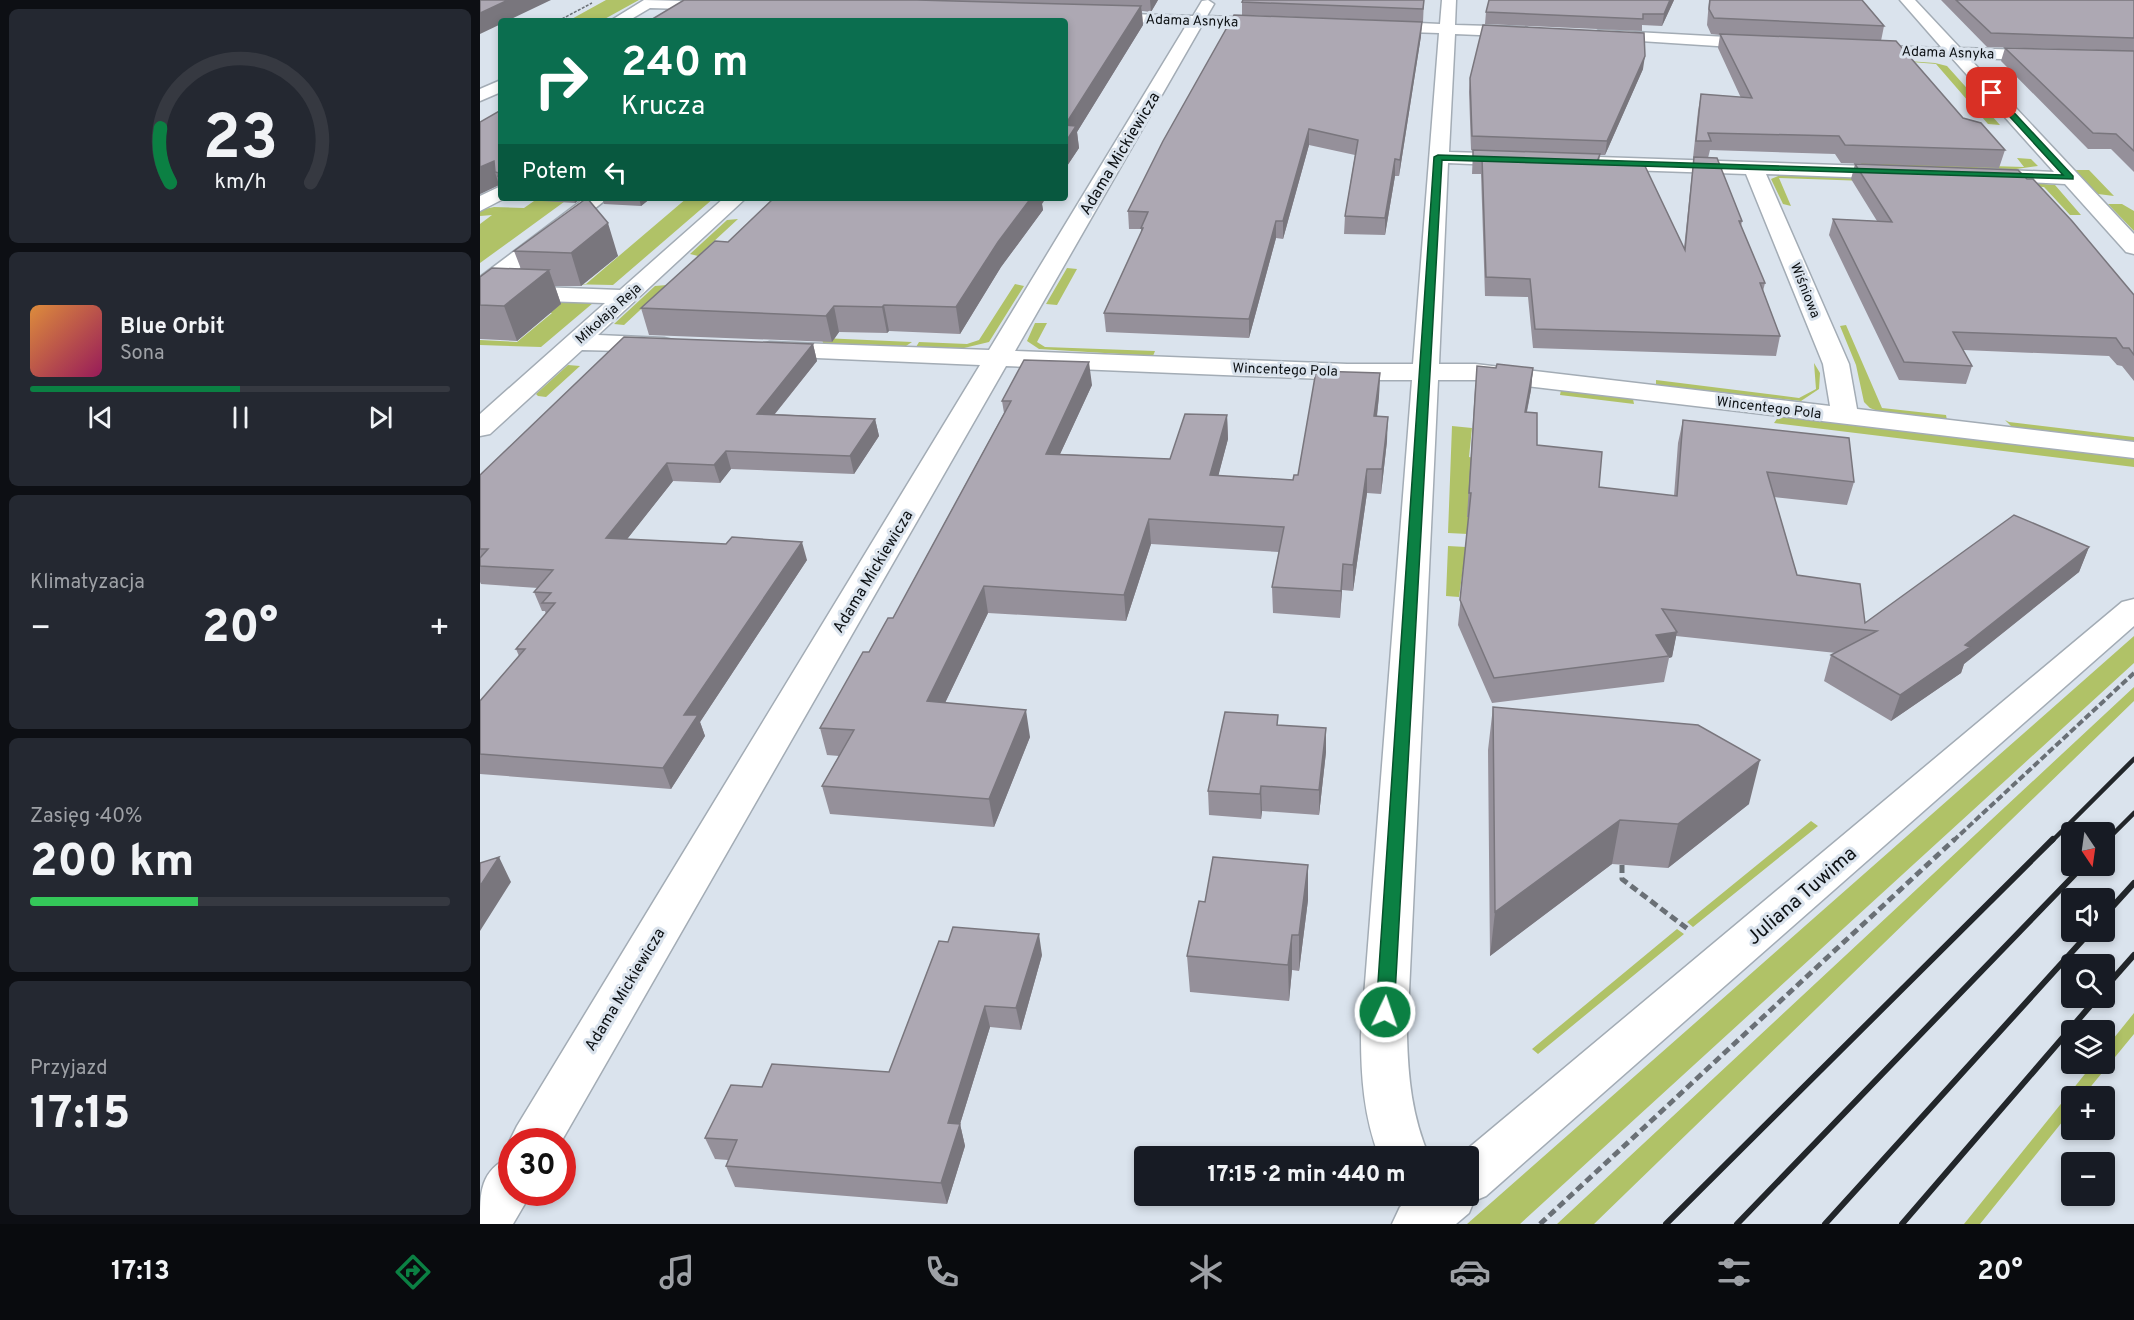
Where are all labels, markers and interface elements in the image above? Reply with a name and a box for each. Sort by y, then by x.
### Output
street label: Adama Asnyka [1145,11,1238,32]
text: 240 m [621,38,749,91]
icon: right [522,42,600,120]
street label: Adama Asnyka [1901,43,1994,64]
pin [1966,67,2017,118]
icon: arrive [1975,76,2008,109]
street label: Adama Mickiewicza [1076,89,1165,219]
text: Krucza [621,90,705,124]
text: 23 [202,102,278,181]
icon: left [599,156,632,189]
text: Potem [522,159,587,186]
text: km/h [214,169,266,196]
street label: Wiśniowa [1786,260,1823,321]
street label: Mikołaja Reja [573,280,645,348]
text: Blue Orbit [120,314,225,341]
text: Sona [120,341,165,367]
street label: Wincentego Pola [1232,360,1338,381]
street label: Wincentego Pola [1715,394,1822,423]
icon: previous [84,401,117,434]
icon: pause [224,401,257,434]
icon: next [364,401,397,434]
street label: Adama Mickiewicza [829,507,918,637]
text: Klimatyzacja [30,570,145,596]
text: 20° [202,601,278,658]
text: − [30,609,51,651]
text: + [429,609,450,651]
text: Zasięg · 40% [30,804,142,830]
north arrow [2061,822,2115,876]
map controls [2061,822,2115,1206]
text: 200 km [30,835,194,892]
street label: Juliana Tuwima [1742,841,1863,952]
button: sound [2061,888,2115,942]
street label: Adama Mickiewicza [581,925,670,1055]
button: search [2061,954,2115,1008]
position arrow [1353,980,1417,1044]
button: layers [2061,1020,2115,1074]
text: Przyjazd [30,1056,107,1082]
button: + [2061,1086,2115,1140]
text: 17:15 [30,1087,130,1144]
speed limit sign: 30 [498,1128,576,1206]
button: − [2061,1152,2115,1206]
text: 17:15 · 2 min · 440 m [1208,1162,1405,1189]
icon: directions [392,1251,434,1293]
icon: music [656,1251,698,1293]
icon: phone [921,1251,963,1293]
icon: climate [1185,1251,1227,1293]
icon: car [1449,1251,1491,1293]
icon: filters [1713,1251,1755,1293]
text: 17:13 [111,1255,170,1289]
text: 20° [1977,1255,2023,1289]

